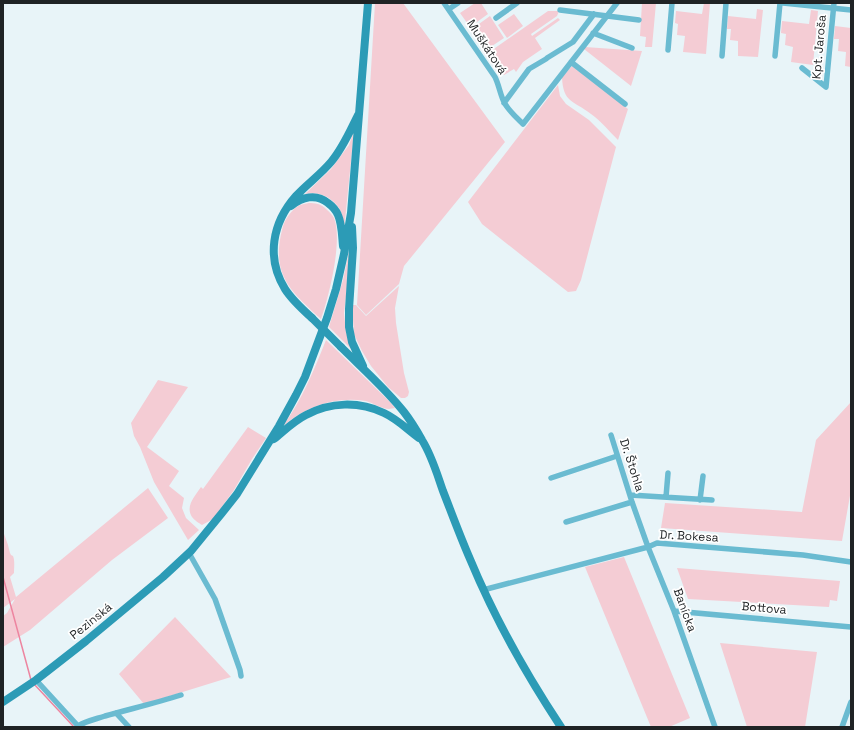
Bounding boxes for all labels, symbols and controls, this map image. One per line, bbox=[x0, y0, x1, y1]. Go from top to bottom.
street label: Kpt. Jaroša bbox=[808, 14, 830, 80]
street label: Muškátová bbox=[463, 16, 511, 78]
street label: Dr. Štohla bbox=[616, 437, 648, 494]
street label: Dr. Bokesa bbox=[659, 526, 719, 546]
street label: Banícka bbox=[670, 586, 700, 634]
street label: Bottova bbox=[741, 598, 787, 618]
street label: Pezinská bbox=[67, 599, 116, 643]

